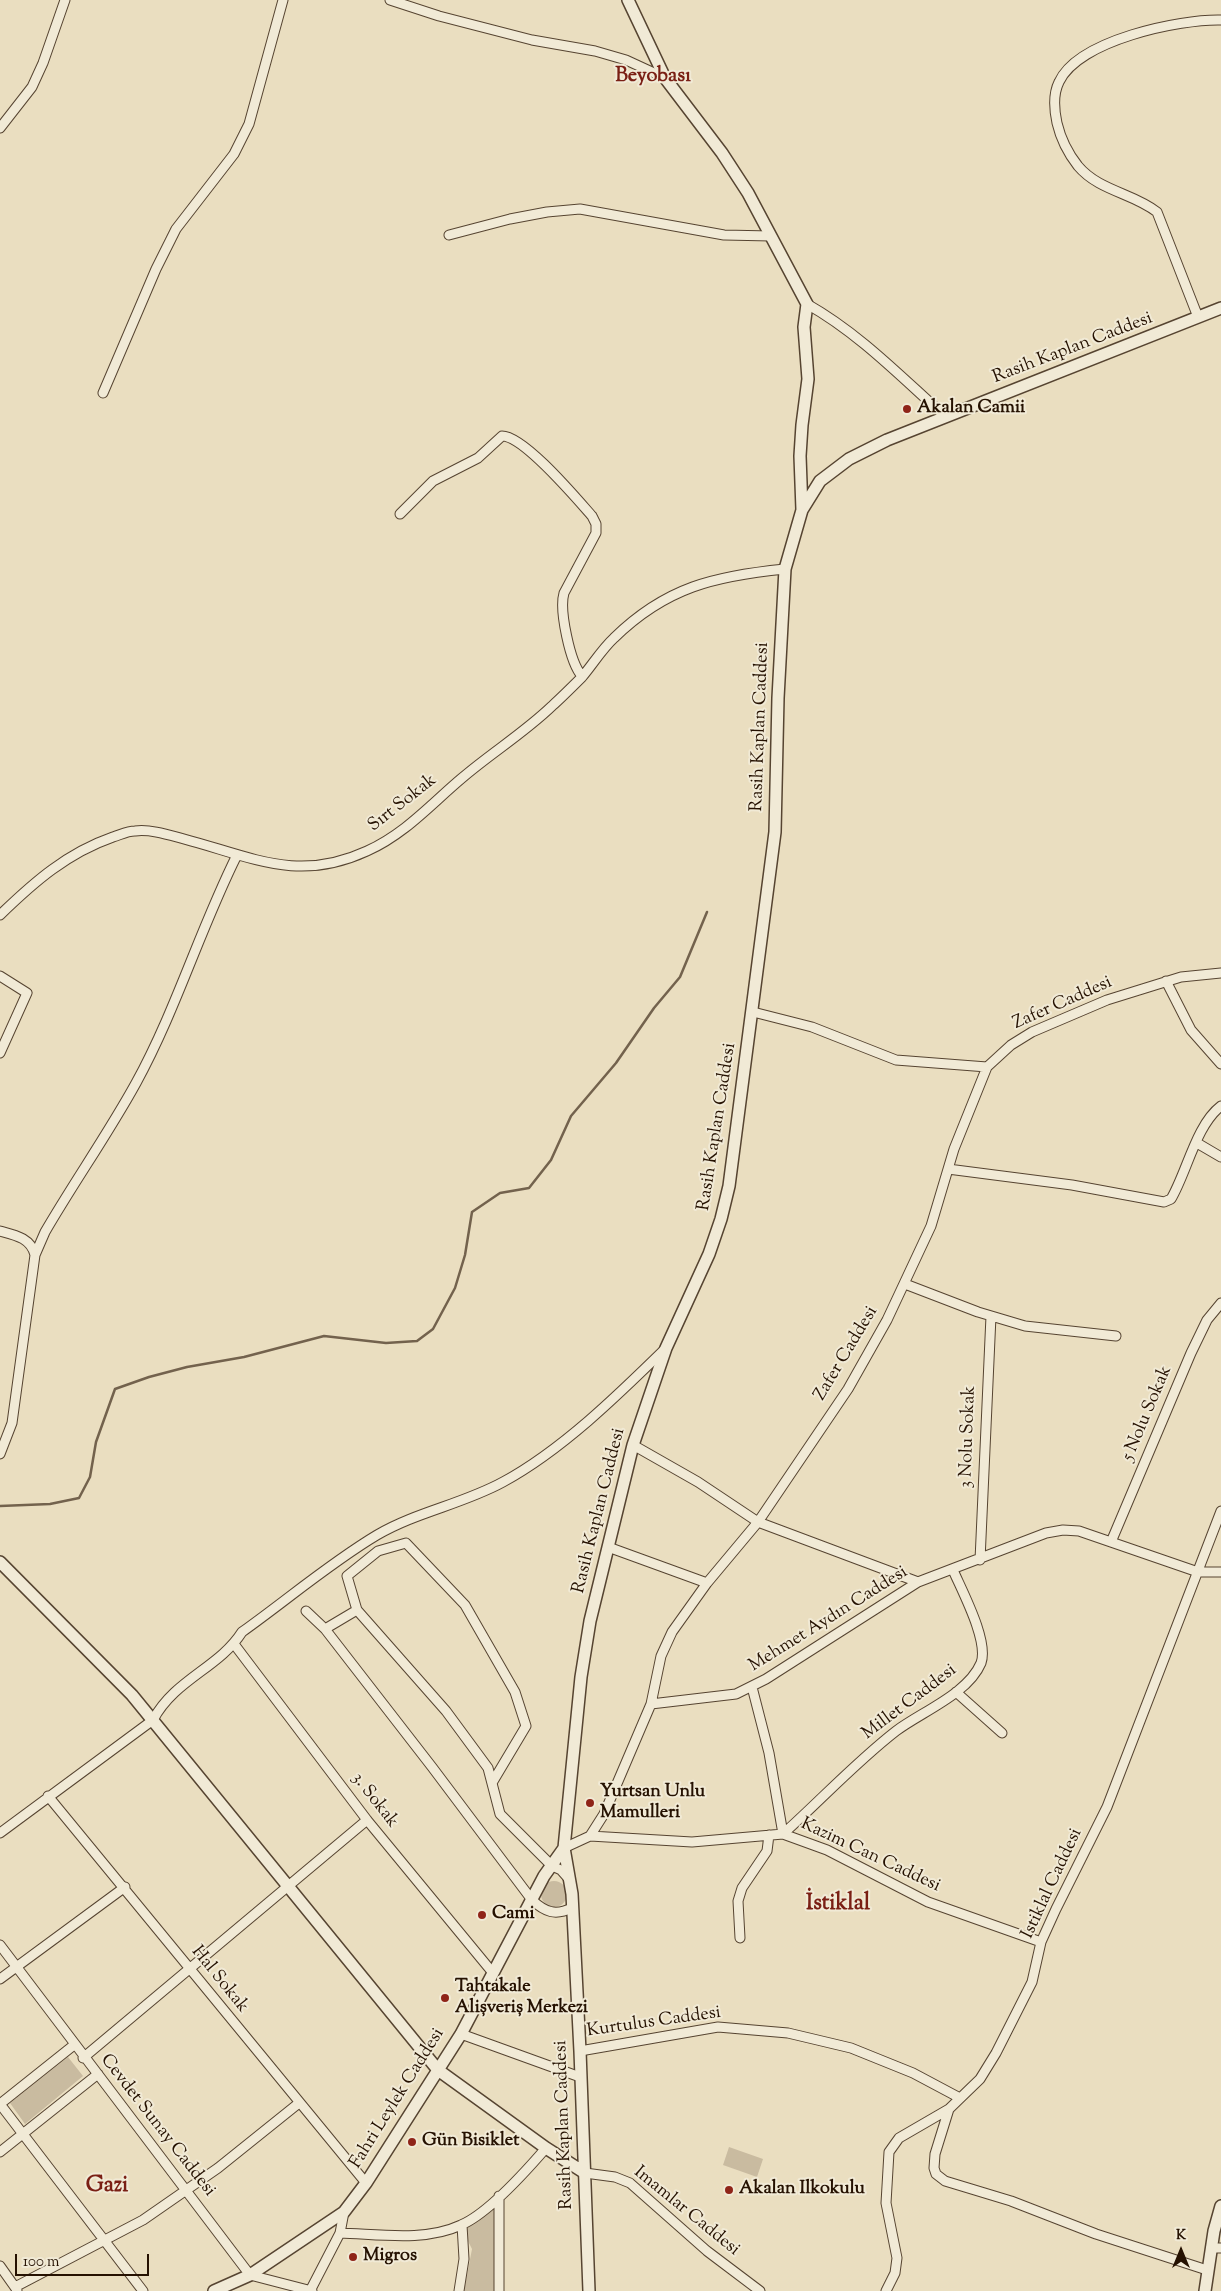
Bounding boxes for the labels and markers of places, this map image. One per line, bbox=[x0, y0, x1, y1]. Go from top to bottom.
place label: Akalan Camii bbox=[917, 398, 1025, 420]
marker: Akalan Camii bbox=[901, 403, 913, 415]
place label: Yurtsan Unlu Mamulleri bbox=[600, 1782, 705, 1825]
marker: Yurtsan Unlu Mamulleri bbox=[584, 1797, 596, 1809]
place label: Cami bbox=[492, 1904, 535, 1926]
marker: Cami bbox=[476, 1909, 488, 1921]
place label: Tahtakale Alişveriş Merkezi bbox=[455, 1977, 588, 2020]
marker: Tahtakale Alişveriş Merkezi bbox=[439, 1992, 451, 2004]
place label: Gün Bisiklet bbox=[422, 2131, 519, 2153]
marker: Gün Bisiklet bbox=[406, 2136, 418, 2148]
place label: Akalan Ilkokulu bbox=[739, 2179, 865, 2201]
marker: Akalan Ilkokulu bbox=[723, 2184, 735, 2196]
place label: Migros bbox=[363, 2246, 417, 2268]
marker: Migros bbox=[347, 2251, 359, 2263]

